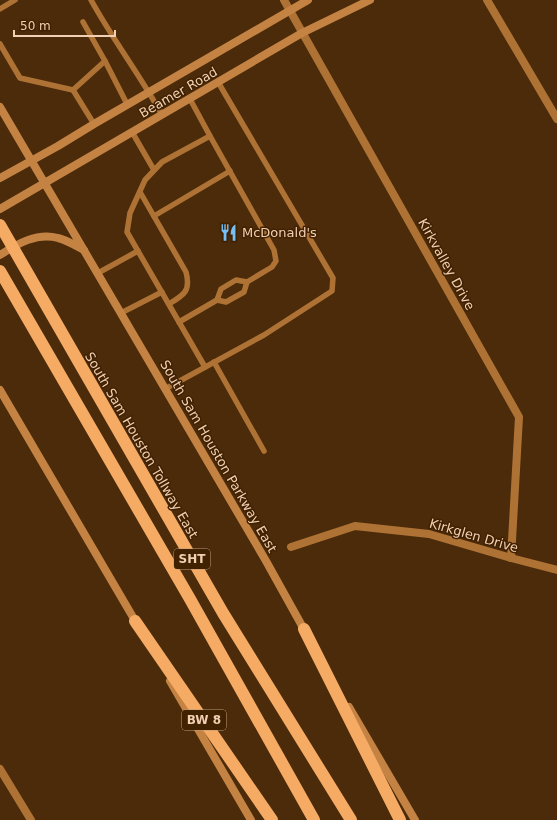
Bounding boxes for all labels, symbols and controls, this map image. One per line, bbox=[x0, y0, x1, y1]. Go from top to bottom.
scale bar bbox=[14, 12, 115, 38]
text: 50 m bbox=[20, 19, 51, 33]
street label: Beamer Road bbox=[137, 64, 220, 121]
street label: Kirkvalley Drive bbox=[415, 216, 478, 313]
restaurant icon: McDonald's bbox=[219, 222, 239, 242]
place label: McDonald's bbox=[242, 225, 317, 240]
street label: South Sam Houston Tollway East bbox=[82, 349, 201, 541]
street label: South Sam Houston Parkway East bbox=[157, 357, 280, 555]
street label: Kirkglen Drive bbox=[428, 516, 520, 555]
road number: SHT bbox=[174, 549, 210, 569]
road number: BW 8 bbox=[182, 710, 226, 730]

